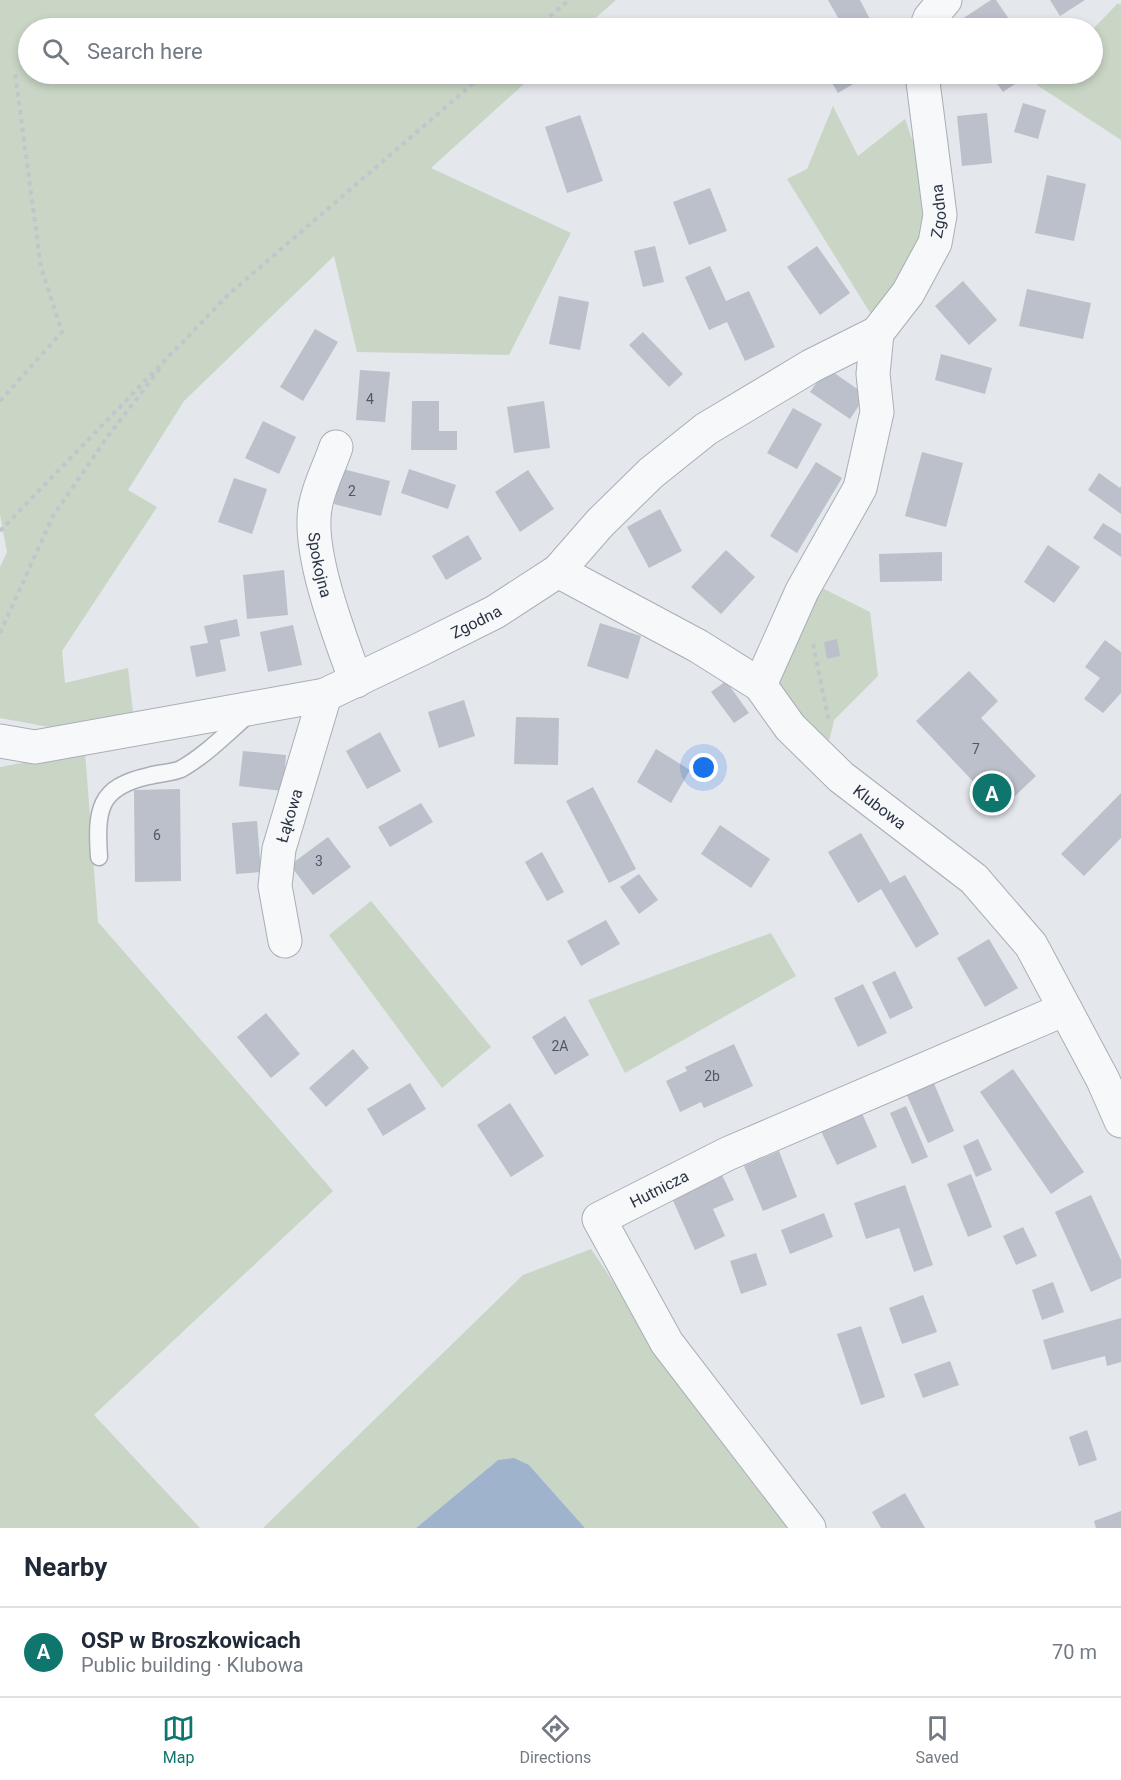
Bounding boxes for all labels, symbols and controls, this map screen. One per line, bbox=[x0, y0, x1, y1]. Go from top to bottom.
search box bbox=[18, 18, 1103, 84]
icon: search bbox=[39, 35, 72, 68]
text: Search here bbox=[87, 39, 203, 64]
street label: Zgodna bbox=[927, 183, 950, 240]
house number: 4 bbox=[366, 391, 374, 407]
house number: 2 bbox=[348, 483, 356, 499]
street label: Spokojna bbox=[305, 531, 336, 600]
street label: Zgodna bbox=[447, 601, 505, 642]
house number: 7 bbox=[972, 741, 980, 757]
your location bbox=[689, 753, 718, 782]
pin: A bbox=[972, 770, 1012, 816]
street label: Klubowa bbox=[850, 780, 910, 833]
street label: Łąkowa bbox=[272, 786, 306, 845]
house number: 6 bbox=[153, 827, 161, 843]
house number: 3 bbox=[315, 853, 323, 869]
house number: 2A bbox=[551, 1038, 569, 1054]
house number: 2b bbox=[704, 1068, 720, 1084]
street label: Hutnicza bbox=[627, 1166, 692, 1211]
text: Nearby bbox=[24, 1552, 107, 1582]
text: OSP w Broszkowicach bbox=[81, 1628, 301, 1653]
text: A bbox=[37, 1640, 50, 1664]
text: 70 m bbox=[1052, 1640, 1097, 1664]
text: Public building · Klubowa bbox=[81, 1653, 304, 1677]
tab: Map bbox=[162, 1712, 195, 1767]
tab: Directions bbox=[519, 1712, 591, 1767]
tab: Saved bbox=[916, 1712, 959, 1767]

